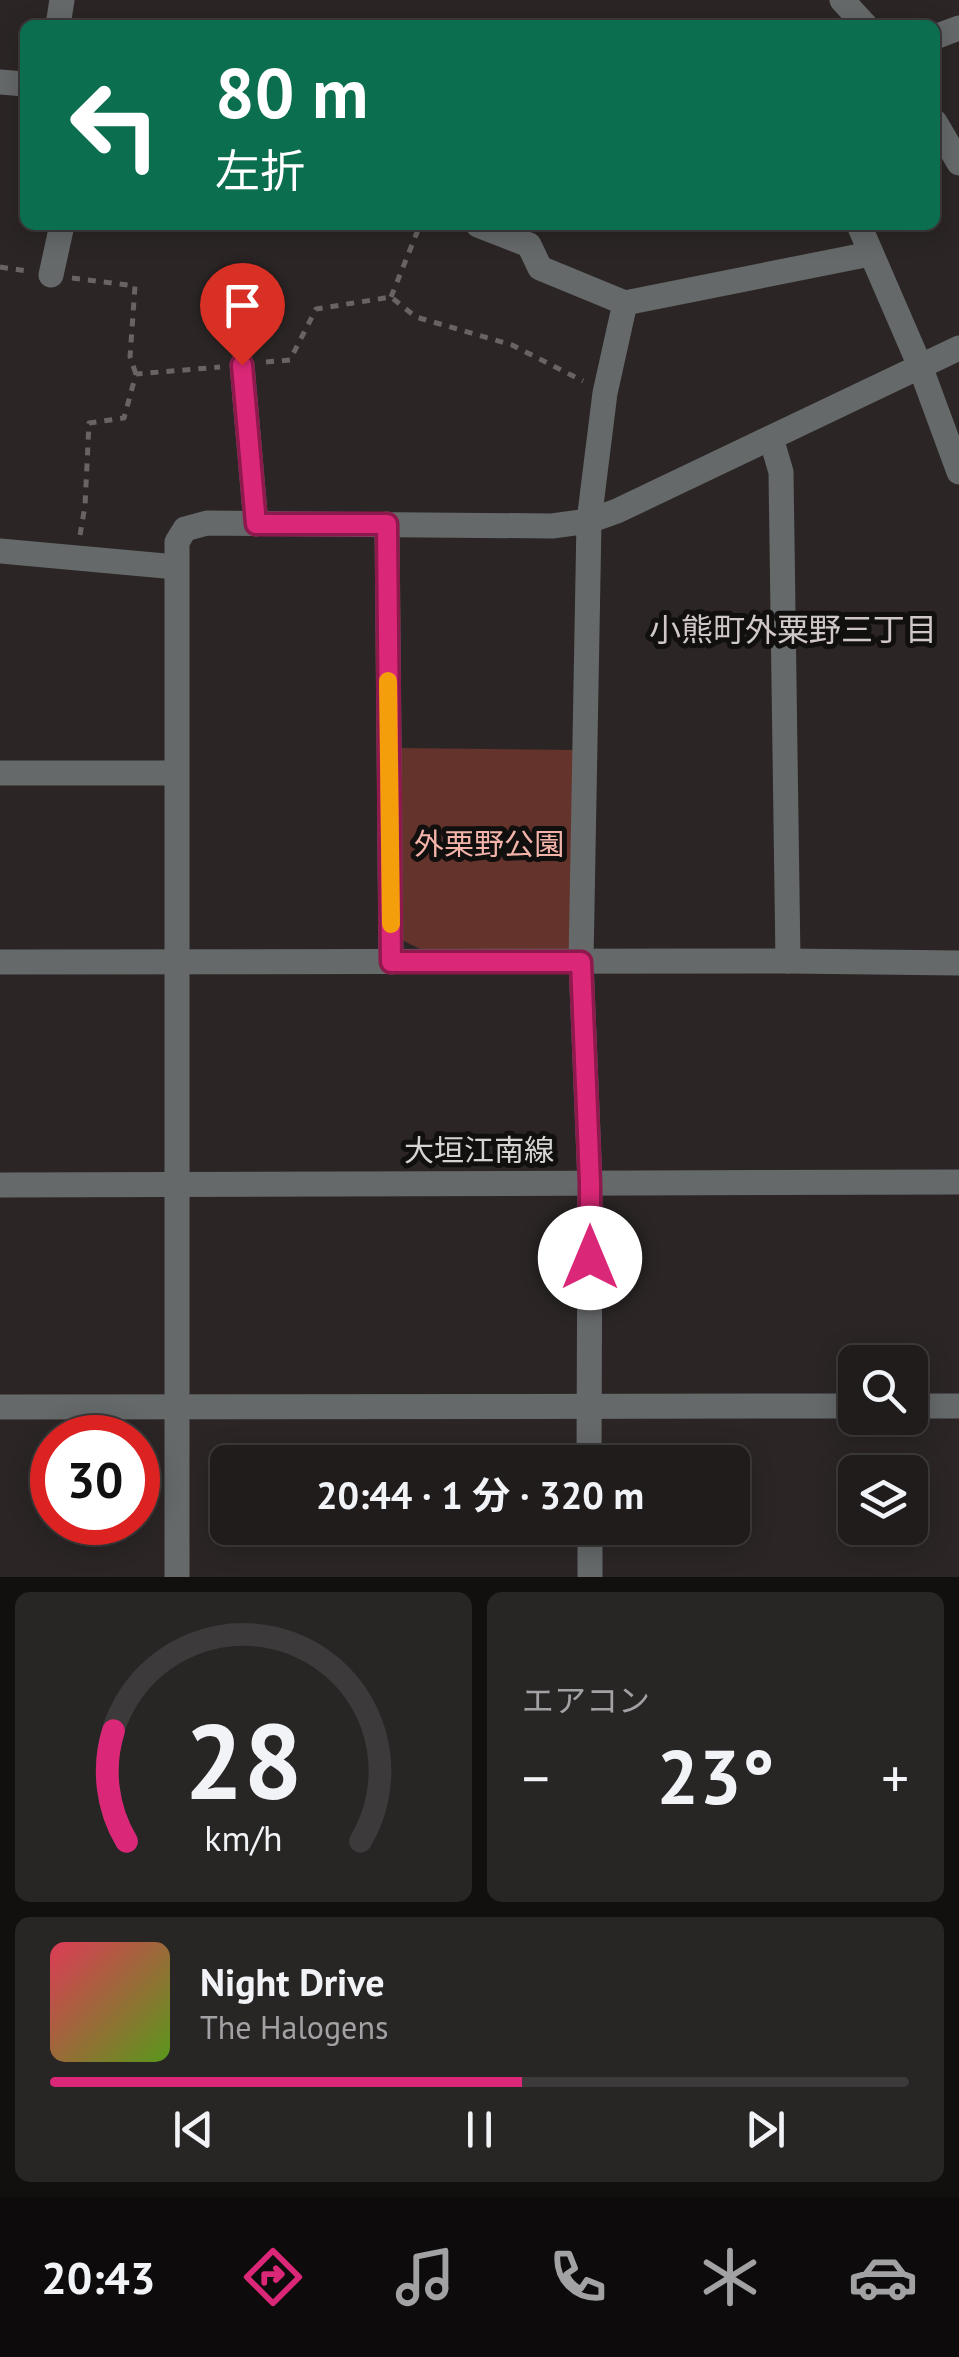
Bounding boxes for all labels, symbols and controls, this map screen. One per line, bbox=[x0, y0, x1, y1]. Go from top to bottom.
text: 80 m bbox=[215, 47, 368, 137]
icon: left bbox=[50, 60, 180, 190]
text: 左折 bbox=[215, 141, 305, 199]
pin bbox=[200, 263, 285, 366]
icon: arrive bbox=[215, 278, 270, 333]
district label: 小熊町外粟野三丁目 bbox=[649, 608, 937, 650]
park label: 外栗野公園 bbox=[414, 824, 564, 863]
street label: 大垣江南線 bbox=[404, 1130, 554, 1169]
position arrow bbox=[538, 1206, 642, 1310]
map controls bbox=[838, 1345, 928, 1545]
button: search bbox=[838, 1345, 928, 1435]
speed limit sign: 30 bbox=[30, 1415, 160, 1545]
button: layers bbox=[838, 1455, 928, 1545]
text: 20:44 · 1 分 · 320 m bbox=[316, 1470, 644, 1519]
text: エアコン bbox=[522, 1679, 650, 1721]
text: 28 bbox=[185, 1693, 302, 1828]
text: 23° bbox=[657, 1728, 774, 1825]
text: − bbox=[522, 1742, 550, 1813]
text: + bbox=[881, 1742, 909, 1813]
text: km/h bbox=[204, 1815, 283, 1861]
text: Night Drive bbox=[200, 1957, 384, 2006]
text: The Halogens bbox=[200, 2006, 388, 2048]
icon: previous bbox=[166, 2102, 221, 2157]
icon: pause bbox=[452, 2102, 507, 2157]
icon: next bbox=[738, 2102, 793, 2157]
icon: directions bbox=[238, 2242, 308, 2312]
icon: music bbox=[390, 2242, 460, 2312]
icon: phone bbox=[543, 2242, 613, 2312]
icon: climate bbox=[695, 2242, 765, 2312]
icon: car bbox=[848, 2242, 918, 2312]
text: 20:43 bbox=[41, 2248, 155, 2306]

